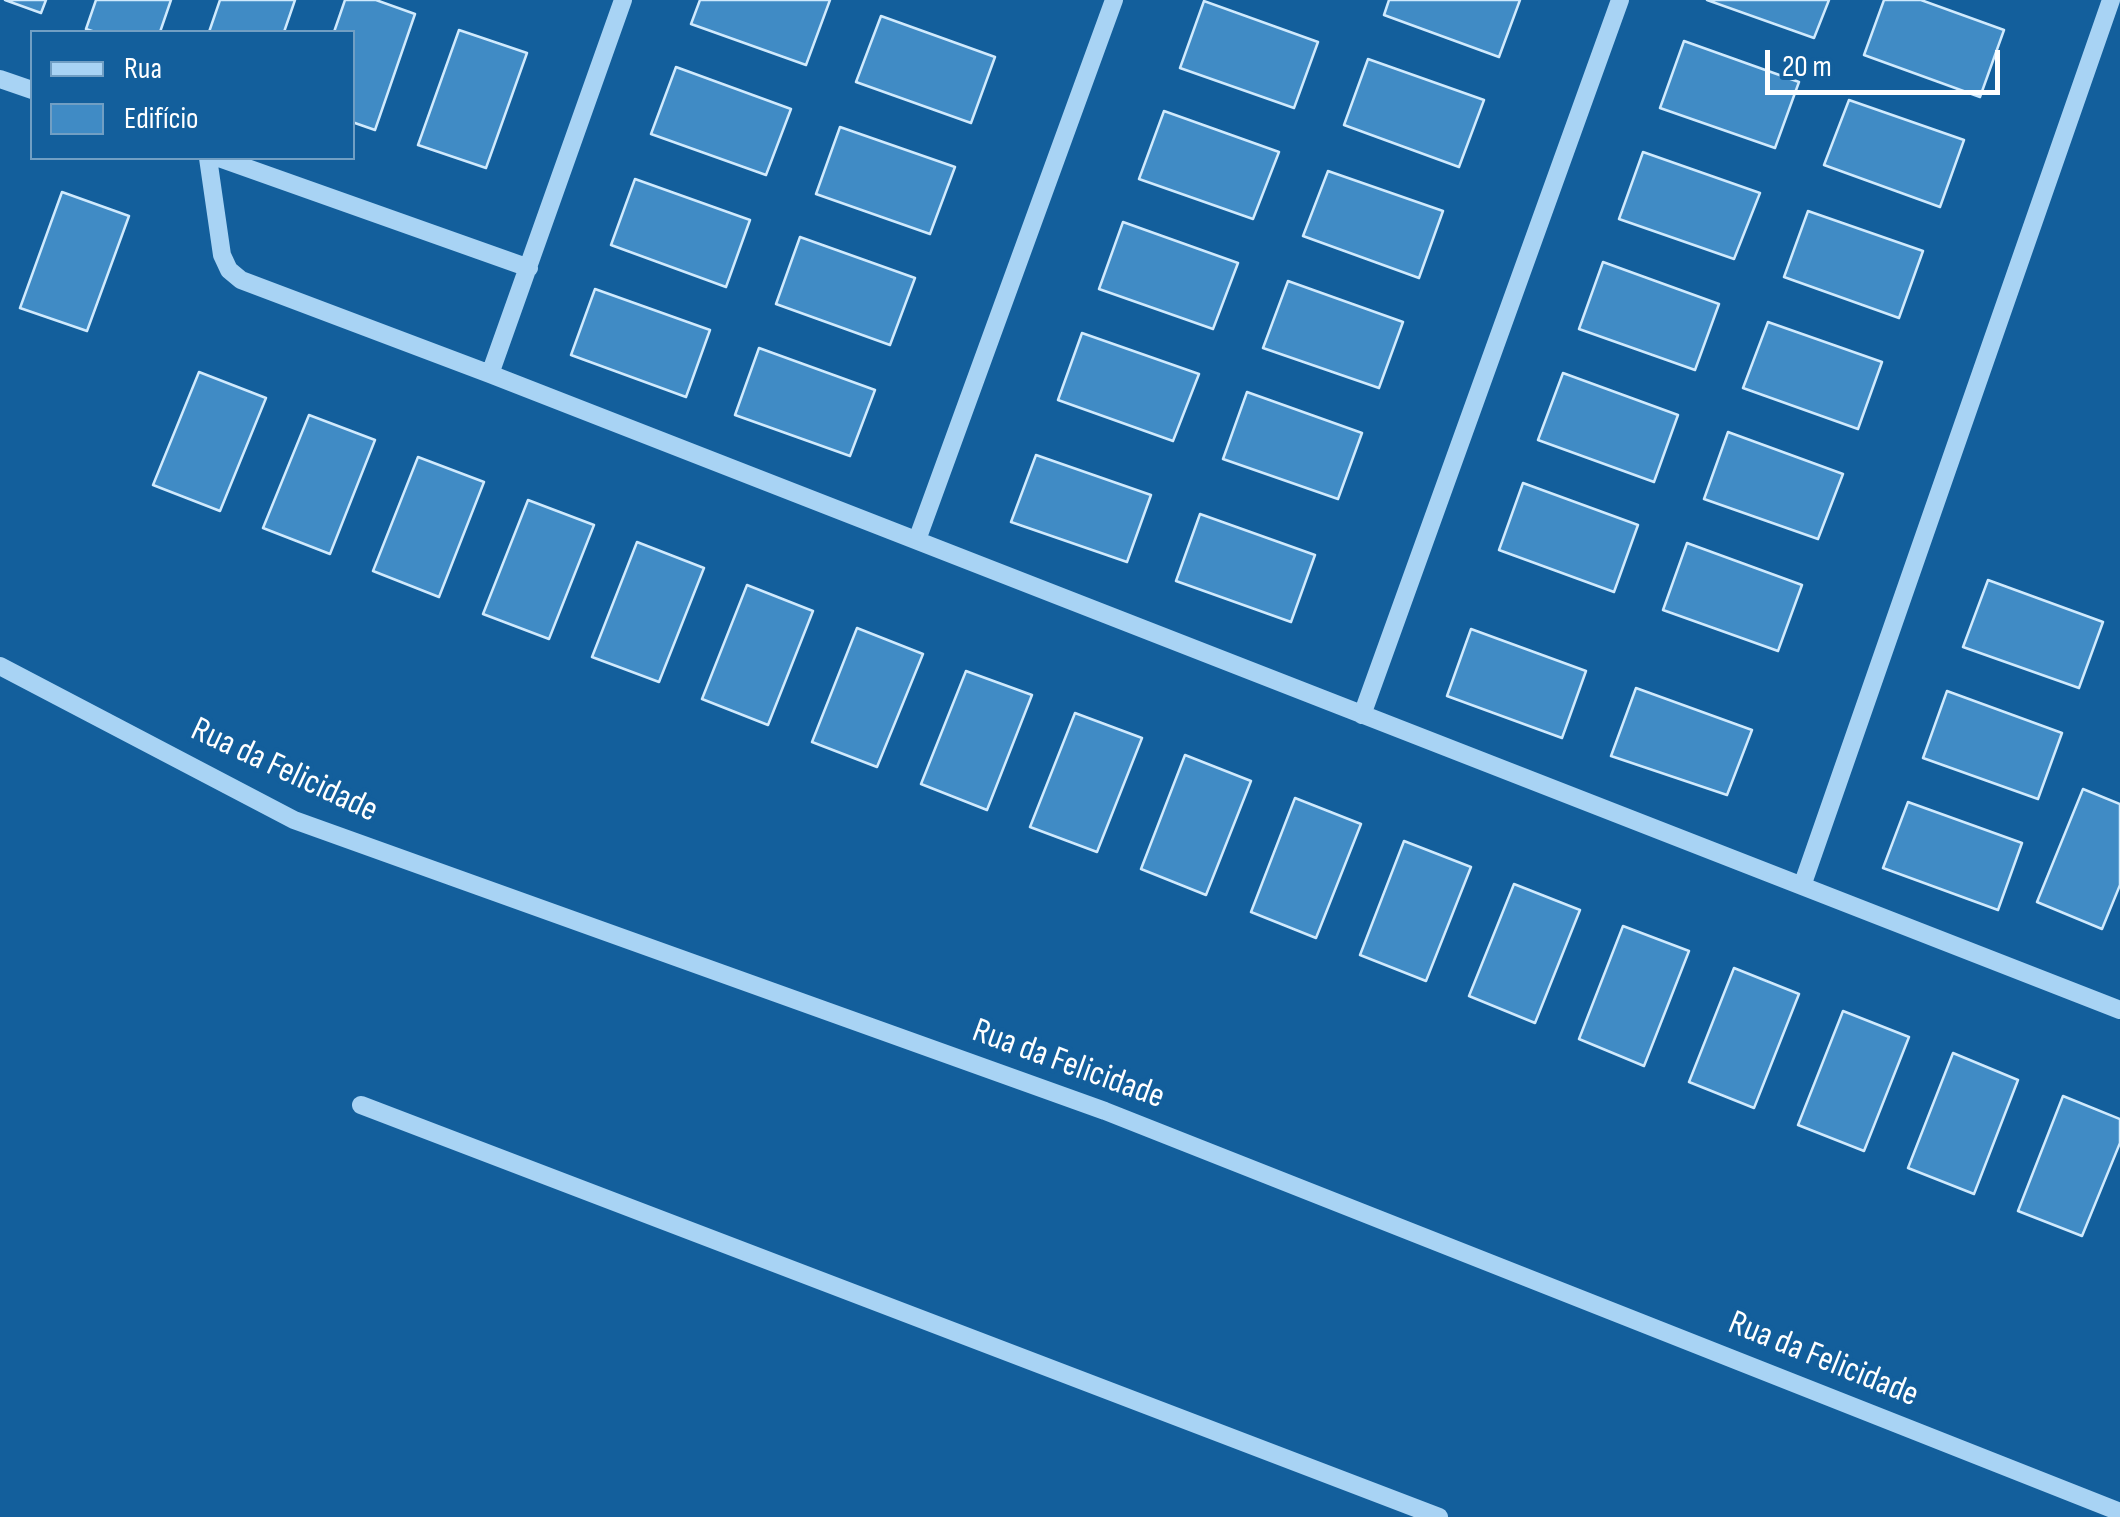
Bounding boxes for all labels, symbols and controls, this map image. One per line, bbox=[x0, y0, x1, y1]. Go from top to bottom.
legend bbox=[30, 30, 355, 160]
scale bar bbox=[1770, 30, 2005, 92]
text: 20 m bbox=[1782, 49, 1832, 85]
text: Rua bbox=[124, 51, 162, 87]
text: Edifício bbox=[124, 101, 199, 137]
street label: Rua da Felicidade bbox=[184, 709, 384, 833]
street label: Rua da Felicidade bbox=[966, 1011, 1170, 1119]
street label: Rua da Felicidade bbox=[1722, 1303, 1924, 1417]

